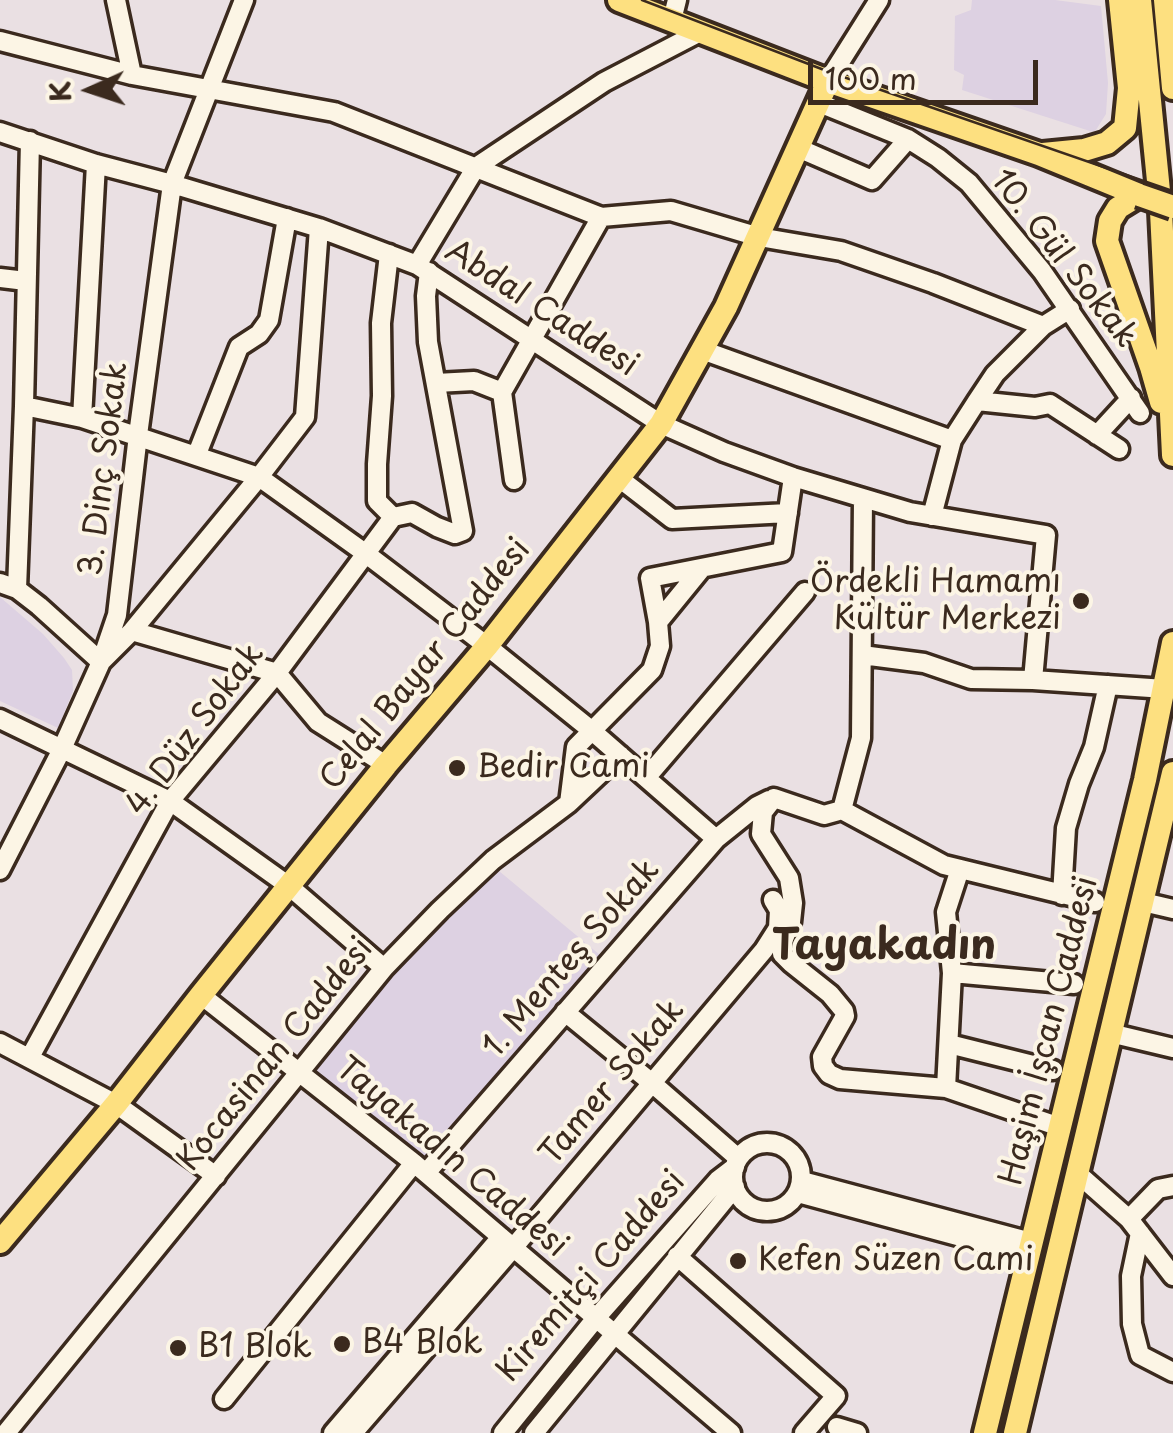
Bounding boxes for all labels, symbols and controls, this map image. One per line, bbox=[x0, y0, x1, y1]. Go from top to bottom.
north arrow bbox=[40, 40, 140, 140]
scale bar bbox=[813, 40, 1043, 102]
text: 100 m bbox=[825, 55, 917, 100]
text: K bbox=[38, 80, 82, 103]
street label: 10. Gül Sokak bbox=[982, 162, 1144, 356]
street label: Abdal Caddesi bbox=[437, 232, 645, 386]
street label: 3. Dinç Sokak bbox=[73, 360, 137, 578]
street label: Celal Bayar Caddesi bbox=[313, 532, 539, 798]
place label: Ördekli Hamamı Kültür Merkezi bbox=[810, 564, 1061, 639]
marker: Ördekli Hamamı Kültür Merkezi bbox=[1070, 590, 1092, 612]
street label: 4. Düz Sokak bbox=[119, 637, 273, 823]
place label: Bedir Cami bbox=[477, 749, 650, 787]
marker: Bedir Cami bbox=[446, 757, 468, 779]
street label: 1. Menteş Sokak bbox=[475, 852, 669, 1066]
street label: Haşim İşcan Caddesi bbox=[993, 873, 1107, 1189]
district label: Tayakadın bbox=[772, 922, 996, 972]
street label: Kocasinan Caddesi bbox=[170, 931, 382, 1179]
street label: Tamer Sokak bbox=[533, 993, 693, 1173]
street label: Tayakadın Caddesi bbox=[327, 1050, 575, 1266]
street label: Kiremitçi Caddesi bbox=[490, 1164, 694, 1390]
place label: Kefen Süzen Cami bbox=[758, 1242, 1034, 1280]
marker: Kefen Süzen Cami bbox=[727, 1250, 749, 1272]
place label: B4 Blok bbox=[362, 1325, 483, 1363]
place label: B1 Blok bbox=[198, 1329, 312, 1367]
marker: B4 Blok bbox=[331, 1333, 353, 1355]
marker: B1 Blok bbox=[167, 1337, 189, 1359]

